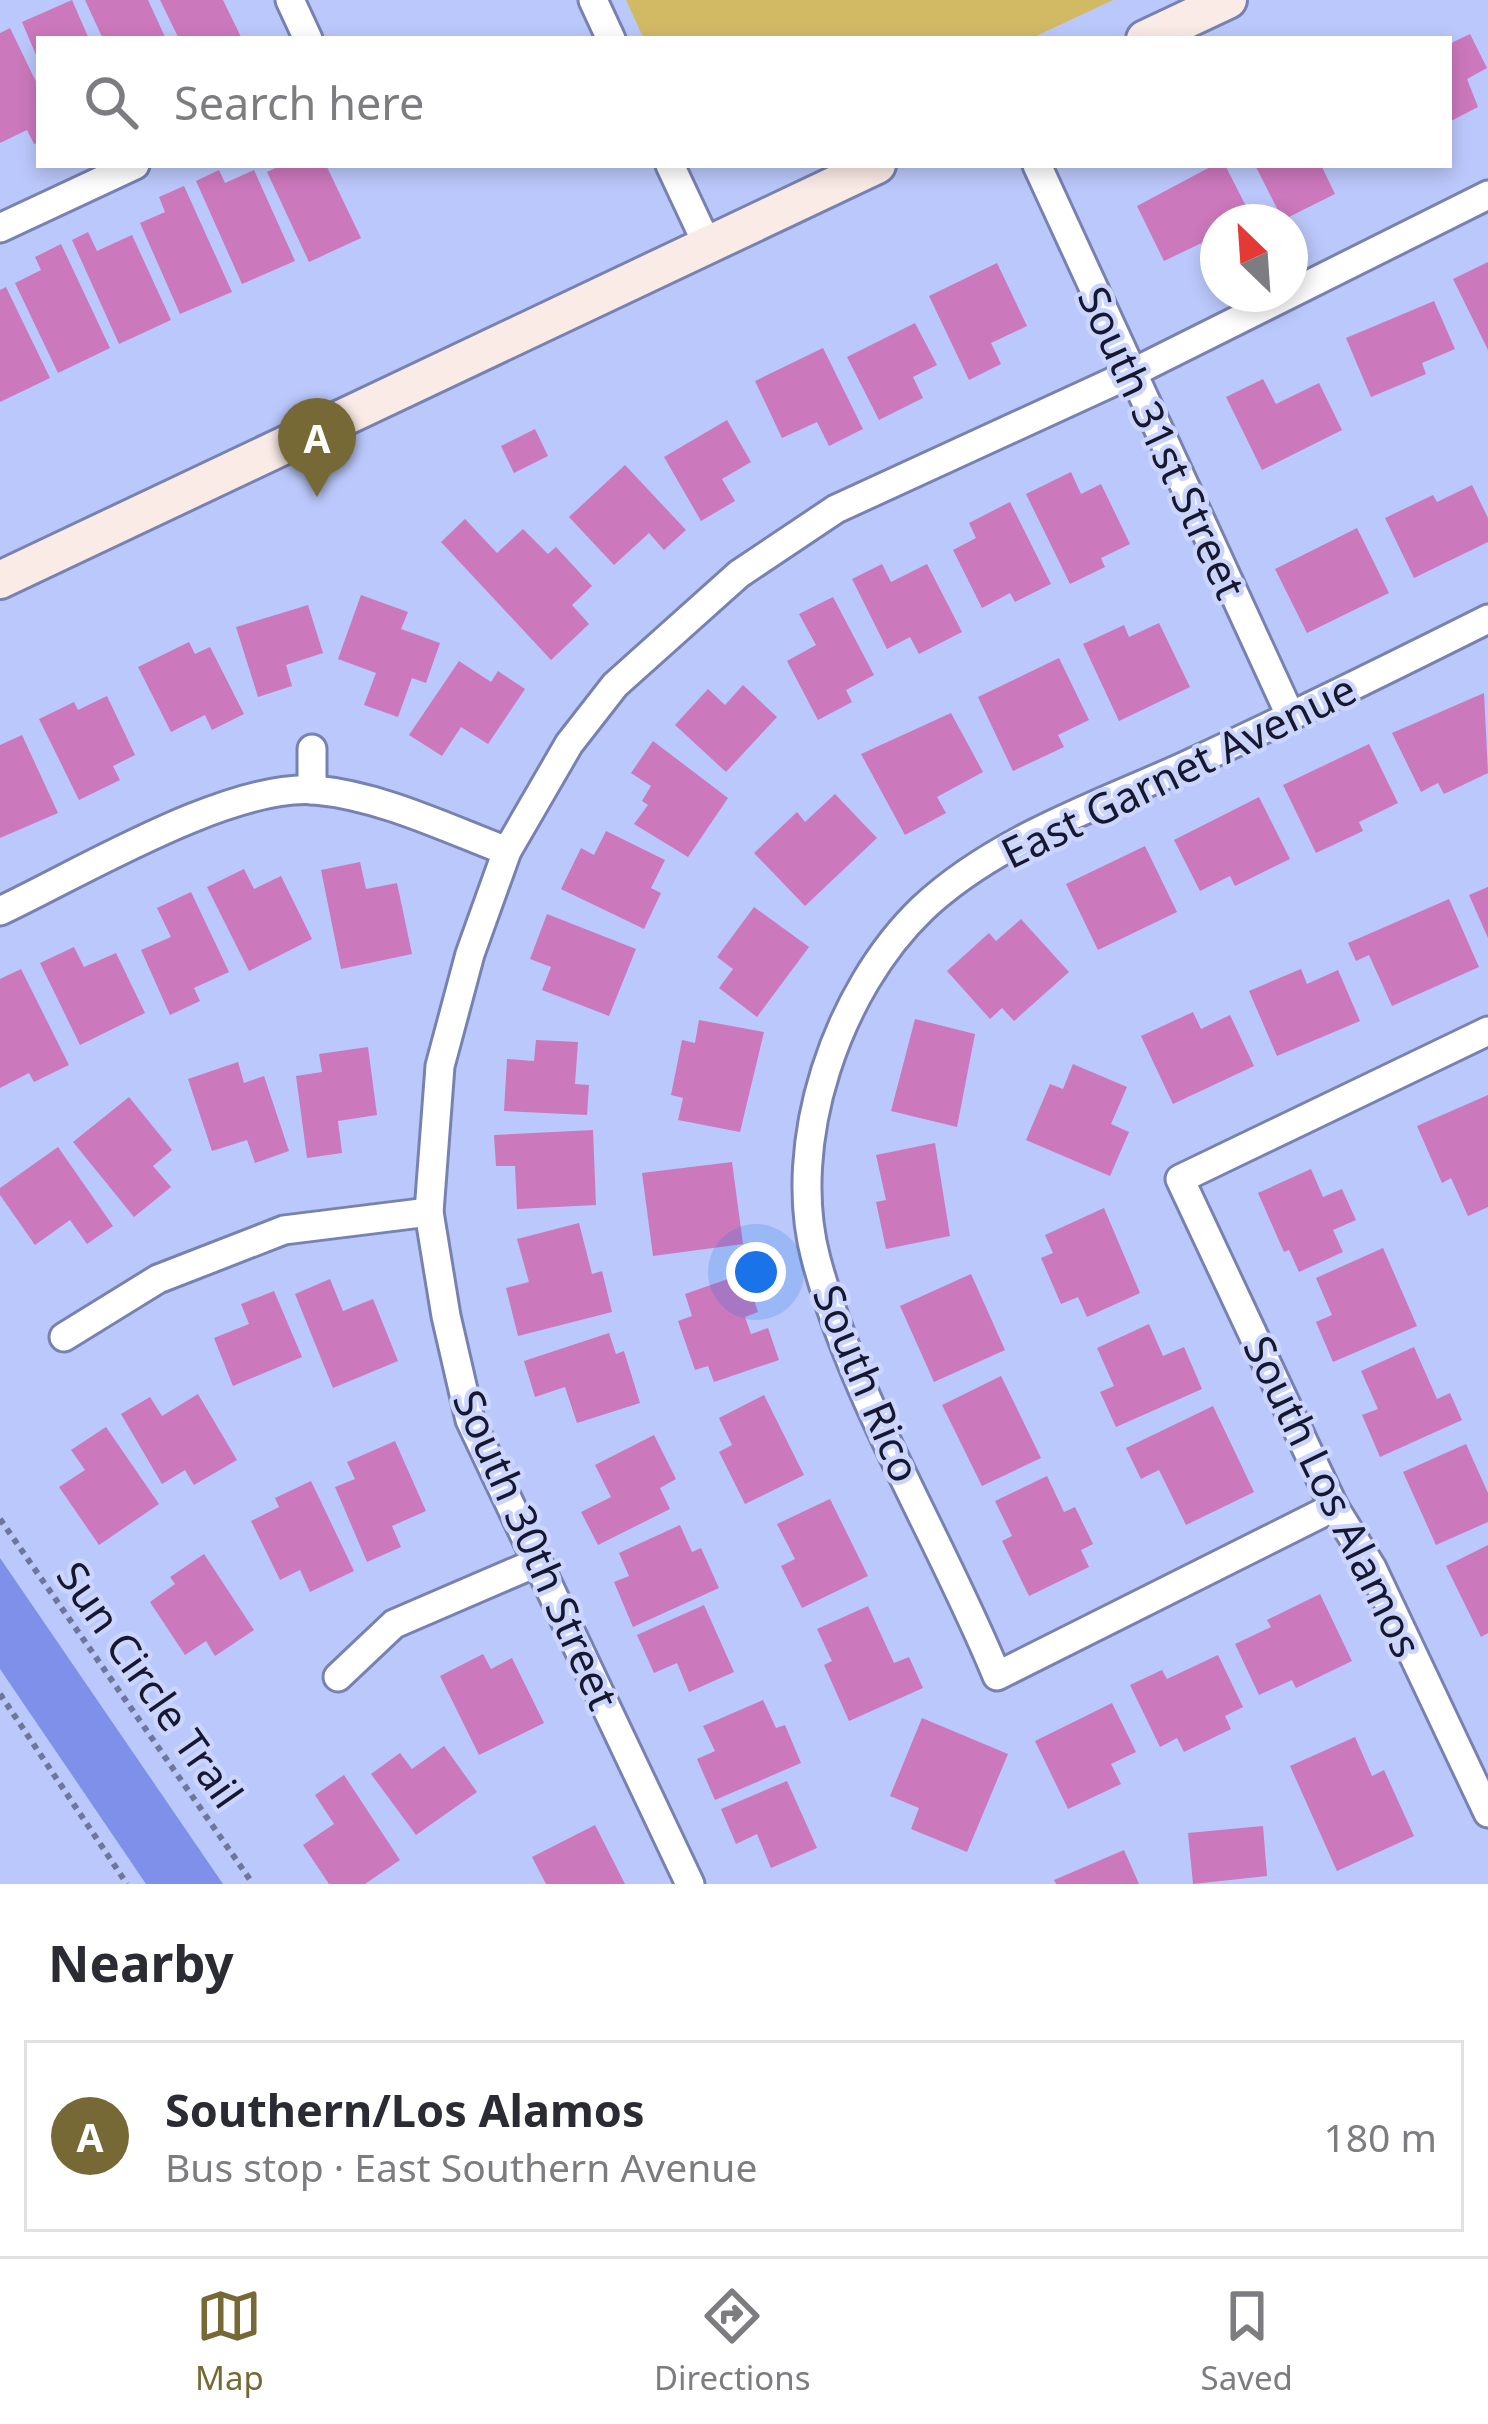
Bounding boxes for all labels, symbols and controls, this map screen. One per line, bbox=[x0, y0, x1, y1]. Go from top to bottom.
search box bbox=[36, 36, 1452, 168]
icon: search bbox=[78, 69, 144, 135]
text: Search here bbox=[174, 72, 424, 133]
north arrow bbox=[1200, 204, 1308, 312]
street label: South 31st Street bbox=[1066, 277, 1260, 607]
pin: A bbox=[278, 398, 356, 497]
street label: East Garnet Avenue bbox=[991, 659, 1365, 881]
your location bbox=[726, 1242, 786, 1302]
street label: South Rico bbox=[801, 1276, 935, 1490]
street label: South Los Alamos bbox=[1231, 1326, 1437, 1666]
street label: South 30th Street bbox=[441, 1380, 633, 1718]
street label: Sun Circle Trail bbox=[45, 1550, 257, 1818]
text: Nearby bbox=[48, 1927, 234, 1997]
text: Southern/Los Alamos bbox=[165, 2079, 645, 2140]
text: A bbox=[77, 2110, 104, 2163]
text: 180 m bbox=[1323, 2110, 1437, 2163]
text: Bus stop · East Southern Avenue bbox=[165, 2140, 757, 2193]
tab: Map bbox=[195, 2283, 264, 2400]
tab: Directions bbox=[654, 2283, 811, 2400]
tab: Saved bbox=[1201, 2283, 1293, 2400]

